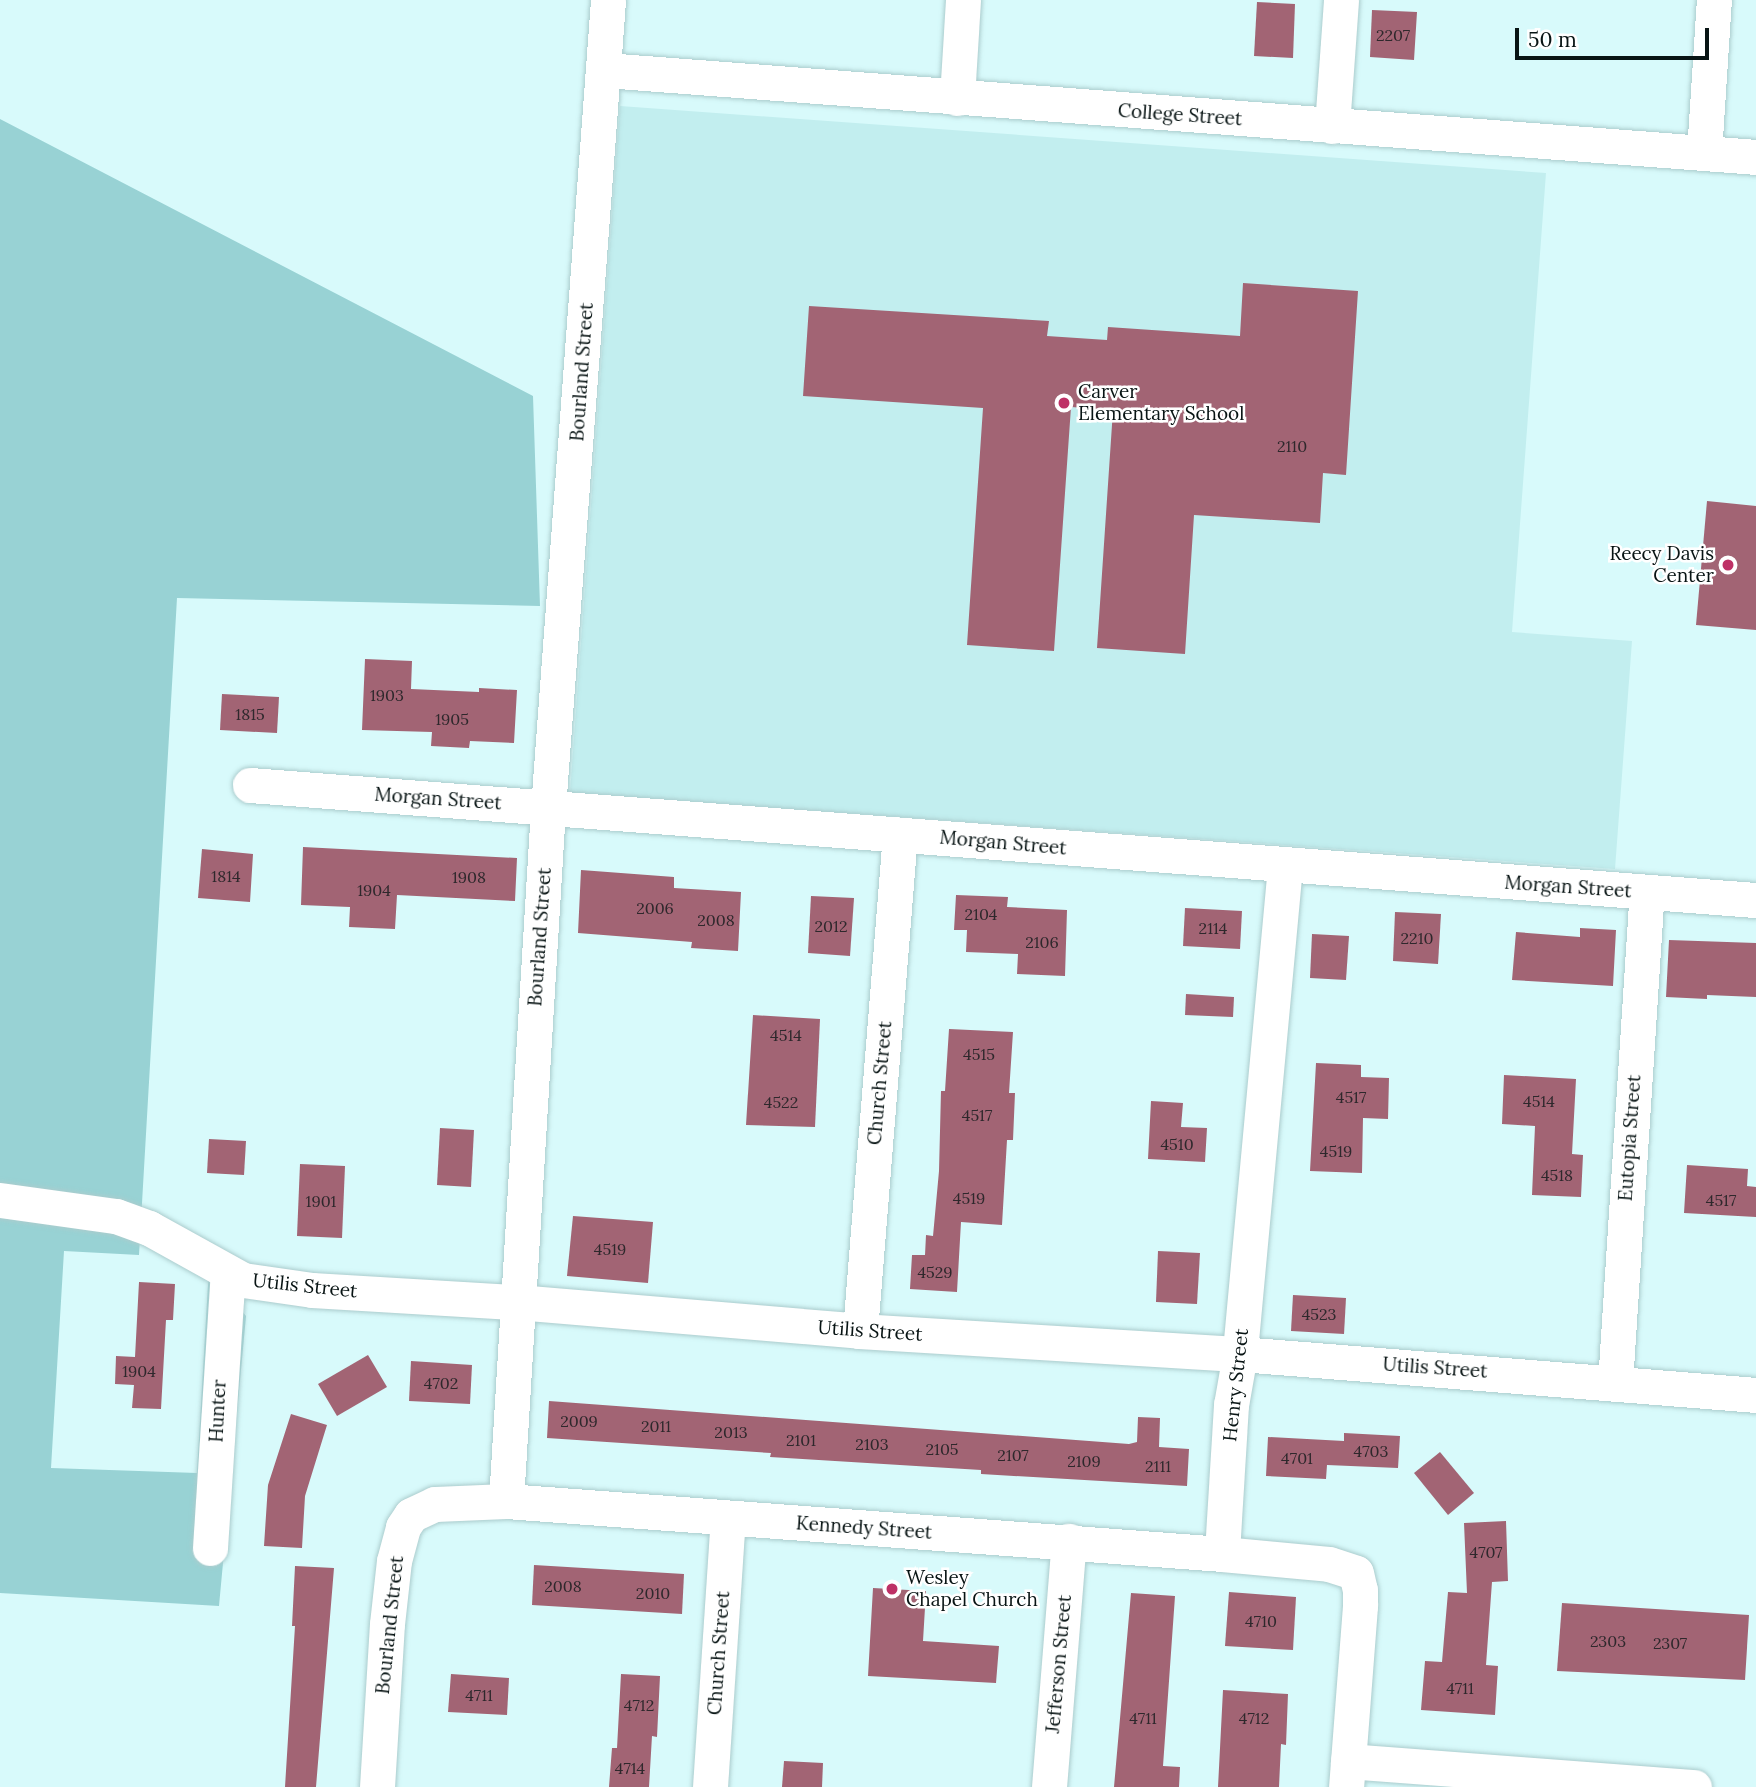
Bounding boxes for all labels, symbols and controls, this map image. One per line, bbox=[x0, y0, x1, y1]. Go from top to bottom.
scale bar bbox=[1518, 14, 1712, 58]
house number: 2207 bbox=[1376, 25, 1410, 45]
text: 50 m bbox=[1528, 26, 1577, 53]
street label: College Street bbox=[1117, 99, 1243, 131]
street label: Bourland Street bbox=[566, 302, 598, 442]
place label: Carver Elementary School bbox=[1078, 381, 1244, 425]
marker: Carver Elementary School bbox=[1056, 395, 1072, 411]
house number: 2110 bbox=[1277, 436, 1307, 456]
place label: Reecy Davis Center bbox=[1609, 543, 1714, 587]
marker: Reecy Davis Center bbox=[1720, 557, 1736, 573]
house number: 1903 bbox=[370, 685, 404, 705]
house number: 1815 bbox=[235, 704, 265, 724]
house number: 1905 bbox=[435, 709, 469, 729]
street label: Morgan Street bbox=[374, 783, 502, 815]
street label: Morgan Street bbox=[939, 826, 1067, 860]
house number: 1814 bbox=[211, 866, 241, 886]
house number: 1908 bbox=[452, 867, 486, 887]
street label: Bourland Street bbox=[524, 867, 556, 1007]
street label: Morgan Street bbox=[1504, 871, 1632, 903]
house number: 1904 bbox=[357, 880, 391, 900]
house number: 2006 bbox=[636, 898, 674, 918]
house number: 2104 bbox=[964, 904, 998, 924]
house number: 2008 bbox=[697, 910, 735, 930]
house number: 2012 bbox=[815, 916, 847, 936]
house number: 2114 bbox=[1199, 918, 1227, 938]
house number: 2210 bbox=[1401, 928, 1433, 948]
house number: 2106 bbox=[1025, 932, 1059, 952]
street label: Church Street bbox=[863, 1020, 897, 1146]
house number: 4514 bbox=[770, 1025, 802, 1045]
house number: 4515 bbox=[963, 1044, 995, 1064]
street label: Eutopia Street bbox=[1614, 1074, 1646, 1202]
house number: 4517 bbox=[1336, 1087, 1366, 1107]
house number: 4514 bbox=[1523, 1091, 1555, 1111]
house number: 4522 bbox=[764, 1092, 798, 1112]
house number: 4517 bbox=[962, 1105, 992, 1125]
house number: 4510 bbox=[1160, 1134, 1194, 1154]
house number: 4519 bbox=[1320, 1141, 1352, 1161]
house number: 4518 bbox=[1541, 1165, 1573, 1185]
house number: 4519 bbox=[953, 1188, 985, 1208]
house number: 4517 bbox=[1706, 1190, 1736, 1210]
house number: 1901 bbox=[306, 1191, 336, 1211]
house number: 4519 bbox=[594, 1239, 626, 1259]
house number: 4529 bbox=[917, 1262, 953, 1282]
street label: Utilis Street bbox=[252, 1269, 358, 1303]
house number: 4523 bbox=[1302, 1304, 1336, 1324]
street label: Utilis Street bbox=[817, 1316, 923, 1346]
street label: Henry Street bbox=[1219, 1327, 1253, 1443]
street label: Utilis Street bbox=[1382, 1353, 1488, 1383]
house number: 1904 bbox=[122, 1361, 156, 1381]
house number: 4702 bbox=[424, 1373, 458, 1393]
street label: Hunter bbox=[205, 1379, 231, 1443]
house number: 2009 bbox=[560, 1411, 598, 1431]
house number: 2011 bbox=[641, 1416, 671, 1436]
house number: 2013 bbox=[714, 1422, 748, 1442]
house number: 2101 bbox=[786, 1430, 816, 1450]
house number: 2103 bbox=[855, 1434, 889, 1454]
house number: 2105 bbox=[925, 1439, 959, 1459]
house number: 4703 bbox=[1354, 1441, 1388, 1461]
house number: 2107 bbox=[997, 1445, 1029, 1465]
house number: 4701 bbox=[1281, 1448, 1313, 1468]
house number: 2109 bbox=[1067, 1451, 1101, 1471]
house number: 2111 bbox=[1145, 1456, 1171, 1476]
street label: Kennedy Street bbox=[795, 1512, 933, 1544]
house number: 4707 bbox=[1469, 1542, 1503, 1562]
street label: Bourland Street bbox=[371, 1555, 409, 1695]
place label: Wesley Chapel Church bbox=[906, 1567, 1038, 1611]
house number: 2008 bbox=[544, 1576, 582, 1596]
marker: Wesley Chapel Church bbox=[884, 1581, 900, 1597]
house number: 2010 bbox=[636, 1583, 670, 1603]
street label: Church Street bbox=[703, 1590, 735, 1716]
street label: Jefferson Street bbox=[1042, 1594, 1076, 1734]
house number: 4710 bbox=[1245, 1611, 1277, 1631]
house number: 2303 bbox=[1590, 1631, 1626, 1651]
house number: 2307 bbox=[1653, 1633, 1687, 1653]
house number: 4711 bbox=[1446, 1678, 1474, 1698]
house number: 4711 bbox=[465, 1685, 493, 1705]
house number: 4712 bbox=[624, 1695, 654, 1715]
house number: 4711 bbox=[1129, 1708, 1157, 1728]
house number: 4712 bbox=[1239, 1708, 1269, 1728]
house number: 4714 bbox=[615, 1758, 645, 1778]

